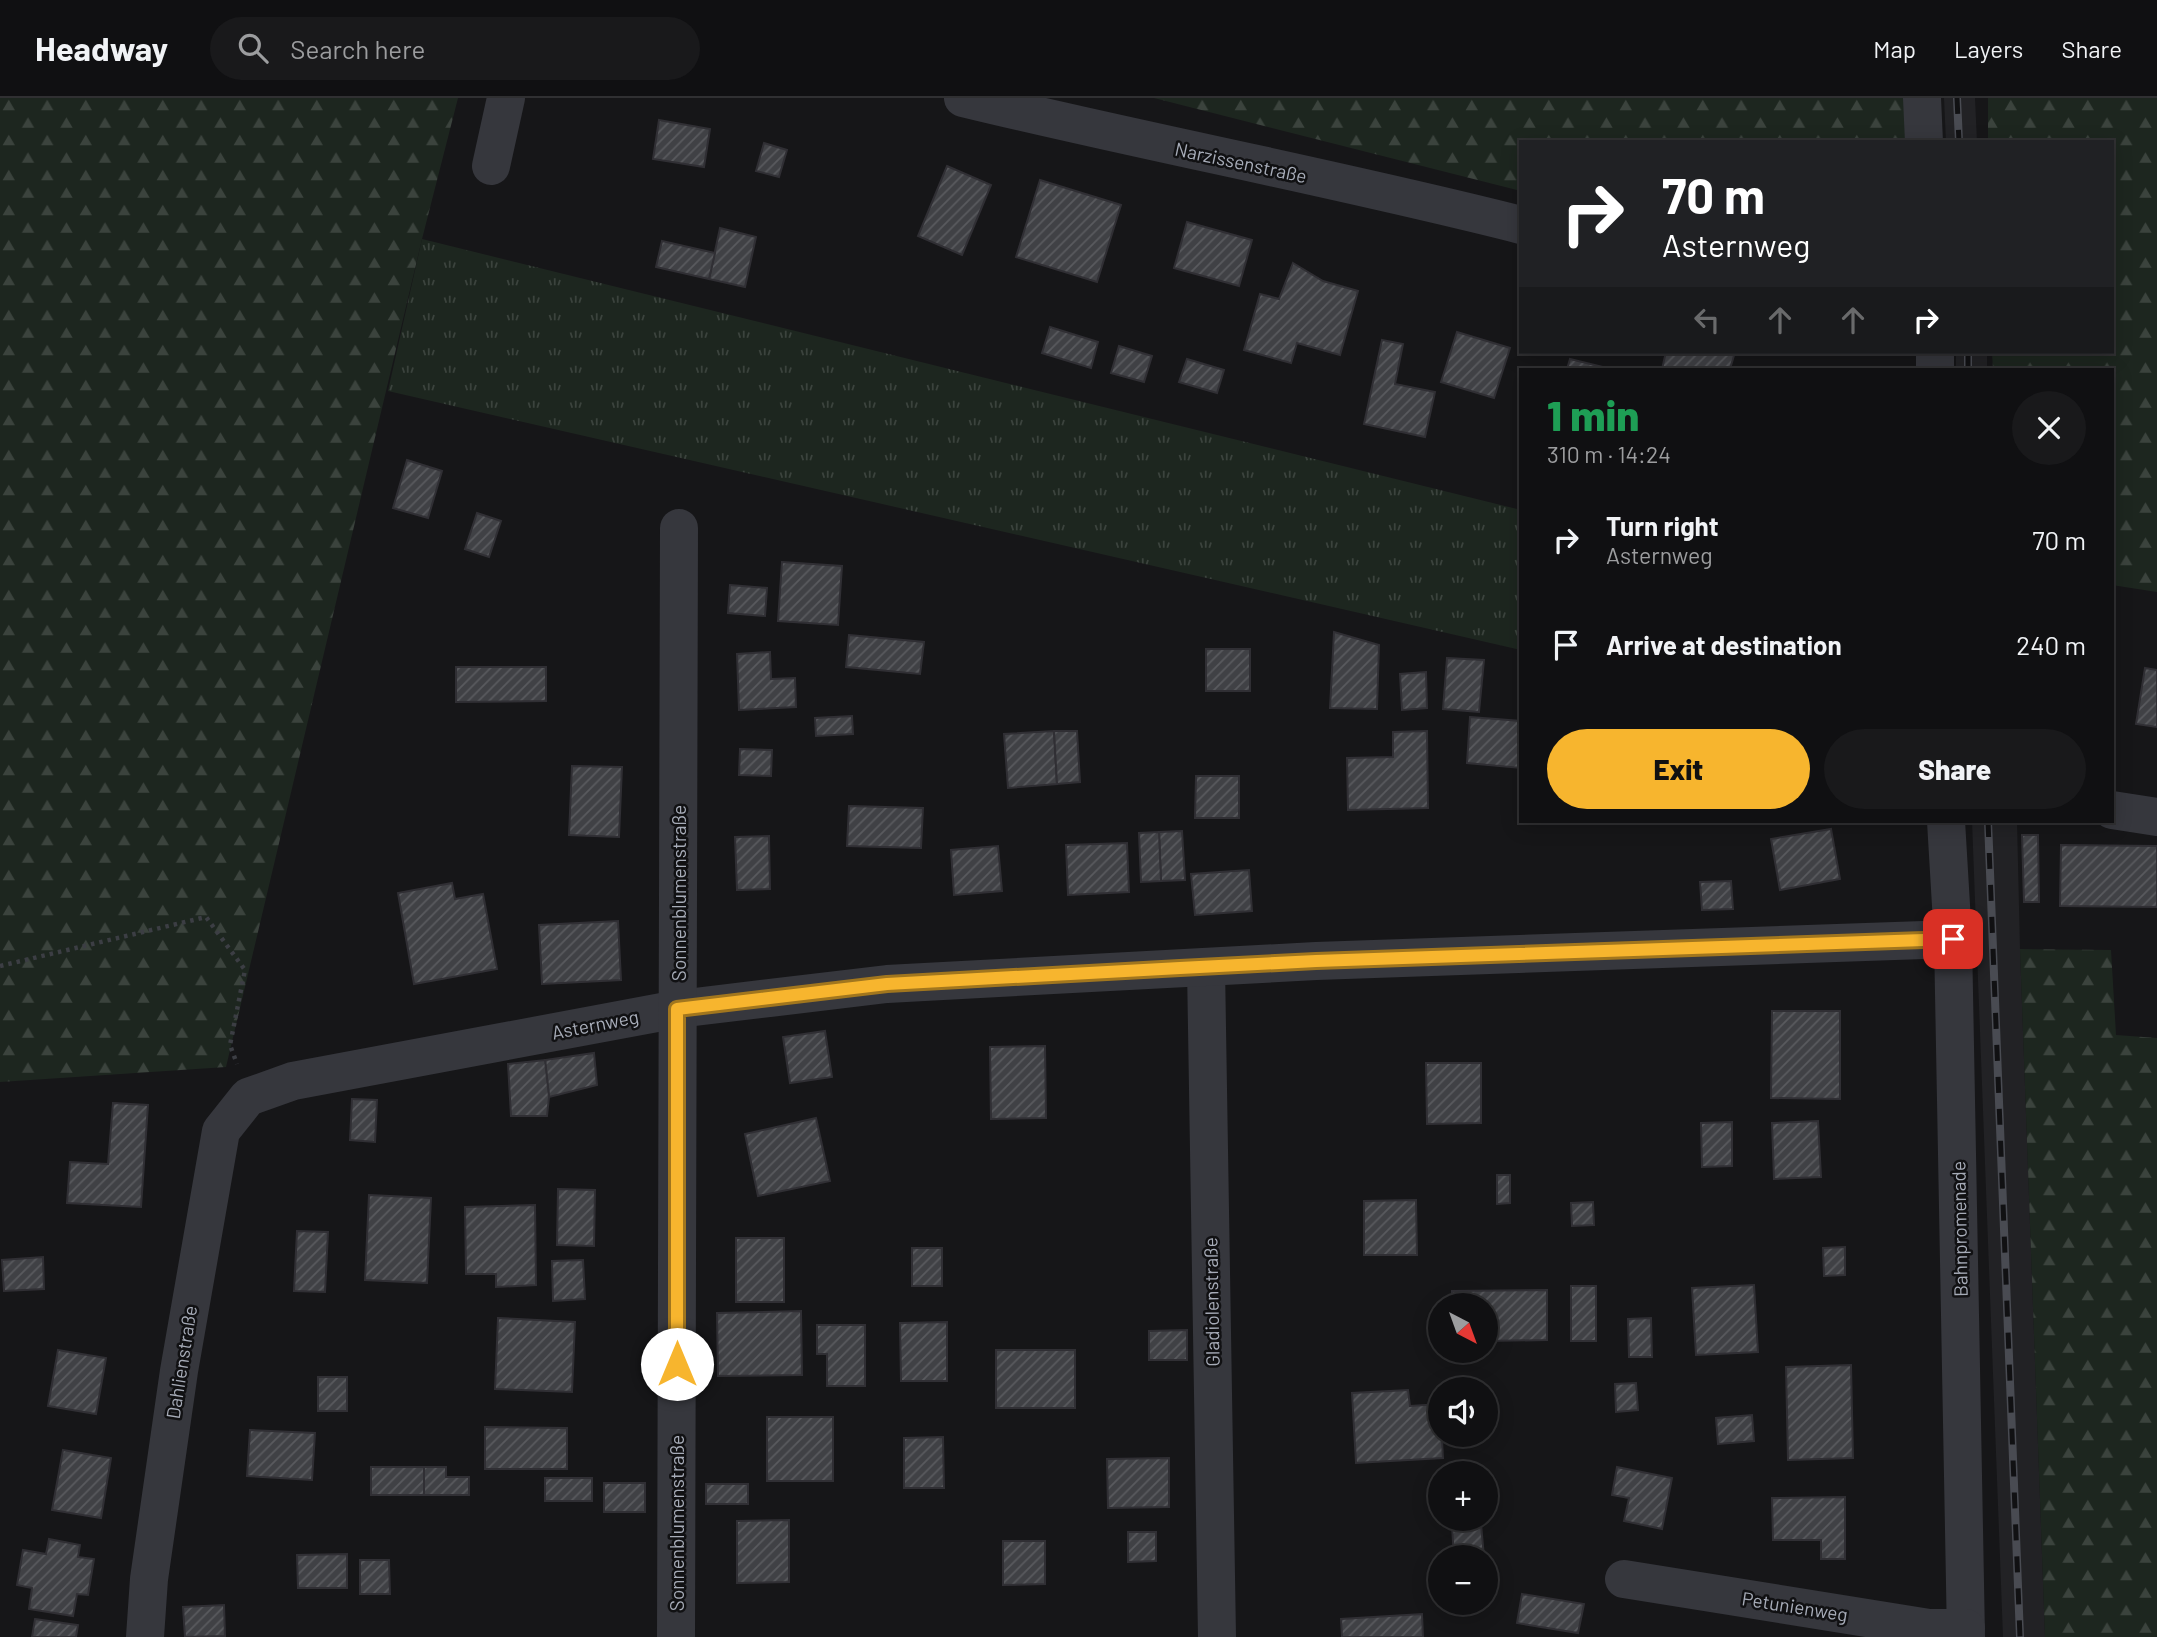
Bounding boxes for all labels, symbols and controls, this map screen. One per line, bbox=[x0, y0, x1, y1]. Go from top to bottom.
search box bbox=[210, 17, 700, 80]
text: Headway bbox=[35, 28, 168, 68]
icon: search bbox=[234, 29, 272, 67]
text: Search here bbox=[290, 33, 425, 64]
text: Map bbox=[1873, 34, 1916, 63]
text: Layers bbox=[1954, 34, 2023, 63]
text: Share bbox=[2061, 34, 2122, 63]
street label: Narzissenstraße bbox=[1173, 137, 1309, 187]
text: 70 m bbox=[1662, 165, 1765, 224]
icon: right bbox=[1547, 168, 1638, 259]
text: Asternweg bbox=[1662, 225, 1810, 263]
icon: left bbox=[1688, 301, 1726, 339]
icon: ahead bbox=[1761, 301, 1799, 339]
icon: ahead bbox=[1834, 301, 1872, 339]
icon: right bbox=[1907, 301, 1945, 339]
text: 1 min bbox=[1547, 389, 1639, 439]
button: close bbox=[2012, 391, 2086, 465]
text: 310 m · 14:24 bbox=[1547, 440, 1671, 468]
text: Turn right bbox=[1606, 510, 1719, 541]
icon: right bbox=[1547, 521, 1585, 559]
text: 70 m bbox=[2032, 524, 2086, 555]
text: Asternweg bbox=[1606, 541, 1713, 569]
icon: arrive bbox=[1547, 626, 1585, 664]
text: Arrive at destination bbox=[1606, 629, 1842, 660]
text: 240 m bbox=[2016, 629, 2086, 660]
button: Exit bbox=[1547, 729, 1810, 809]
button: Share bbox=[1824, 729, 2086, 809]
street label: Sonnenblumenstraße bbox=[667, 805, 690, 981]
pin bbox=[1923, 909, 1983, 969]
icon: arrive bbox=[1934, 920, 1972, 958]
street label: Asternweg bbox=[550, 1004, 640, 1044]
street label: Bahnpromenade bbox=[1946, 1161, 1972, 1297]
street label: Gladiolenstraße bbox=[1198, 1237, 1224, 1367]
north arrow bbox=[1428, 1293, 1498, 1363]
map controls bbox=[1428, 1293, 1498, 1615]
street label: Dahlienstraße bbox=[161, 1304, 201, 1420]
position arrow bbox=[640, 1327, 714, 1401]
button: sound bbox=[1428, 1377, 1498, 1447]
street label: Sonnenblumenstraße bbox=[665, 1435, 688, 1611]
button: + bbox=[1428, 1461, 1498, 1531]
button: − bbox=[1428, 1545, 1498, 1615]
street label: Petunienweg bbox=[1740, 1586, 1850, 1626]

